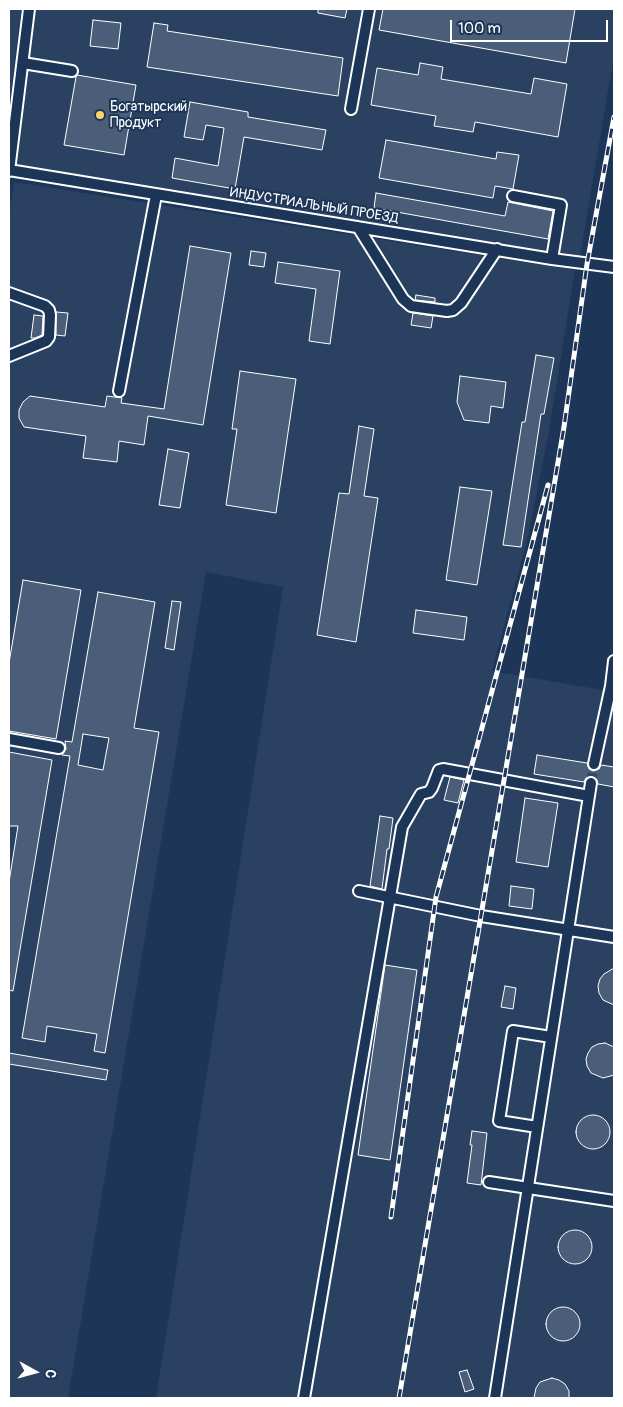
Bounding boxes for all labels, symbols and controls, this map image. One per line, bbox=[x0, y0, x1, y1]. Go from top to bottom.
scale bar bbox=[453, 10, 610, 42]
text: 100 m bbox=[458, 19, 501, 38]
place label: Богатырский Продукт bbox=[110, 99, 187, 132]
marker: Богатырский Продукт bbox=[94, 109, 106, 121]
street label: ИНДУСТРИАЛЬНЫЙ ПРОЕЗД bbox=[229, 184, 399, 228]
north arrow bbox=[10, 1347, 60, 1397]
text: С bbox=[41, 1369, 59, 1379]

